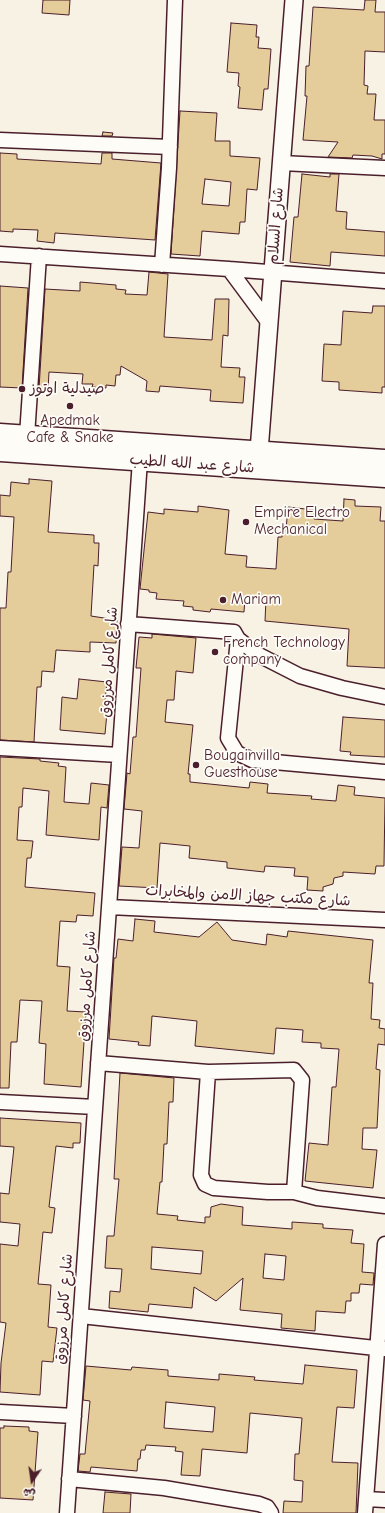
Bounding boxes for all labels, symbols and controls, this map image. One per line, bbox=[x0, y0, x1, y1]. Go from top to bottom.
street label: شارع السلام bbox=[264, 187, 288, 265]
place label: صيدلية اوتوز bbox=[30, 380, 104, 398]
marker: صيدلية اوتوز bbox=[17, 384, 27, 394]
marker: Apedmak Cafe & Snake bbox=[65, 401, 75, 411]
place label: Apedmak Cafe & Snake bbox=[27, 412, 113, 447]
street label: شارع عبد الله الطيب bbox=[129, 451, 255, 477]
place label: Empire Electro Mechanical bbox=[254, 504, 350, 539]
marker: Empire Electro Mechanical bbox=[241, 517, 251, 527]
place label: Mariam bbox=[231, 591, 281, 609]
marker: Mariam bbox=[218, 595, 228, 605]
street label: شارع كامل مرزوق bbox=[96, 606, 122, 718]
place label: French Technology company bbox=[223, 634, 345, 669]
marker: French Technology company bbox=[210, 647, 220, 657]
place label: Bougainvilla Guesthouse bbox=[204, 747, 280, 782]
marker: Bougainvilla Guesthouse bbox=[191, 760, 201, 770]
street label: شارع مكتب جهاز الامن والمخابرات bbox=[145, 882, 351, 910]
street label: شارع كامل مرزوق bbox=[74, 930, 100, 1042]
street label: شارع كامل مرزوق bbox=[51, 1253, 77, 1365]
north arrow bbox=[12, 1461, 52, 1501]
text: ش bbox=[22, 1485, 37, 1501]

